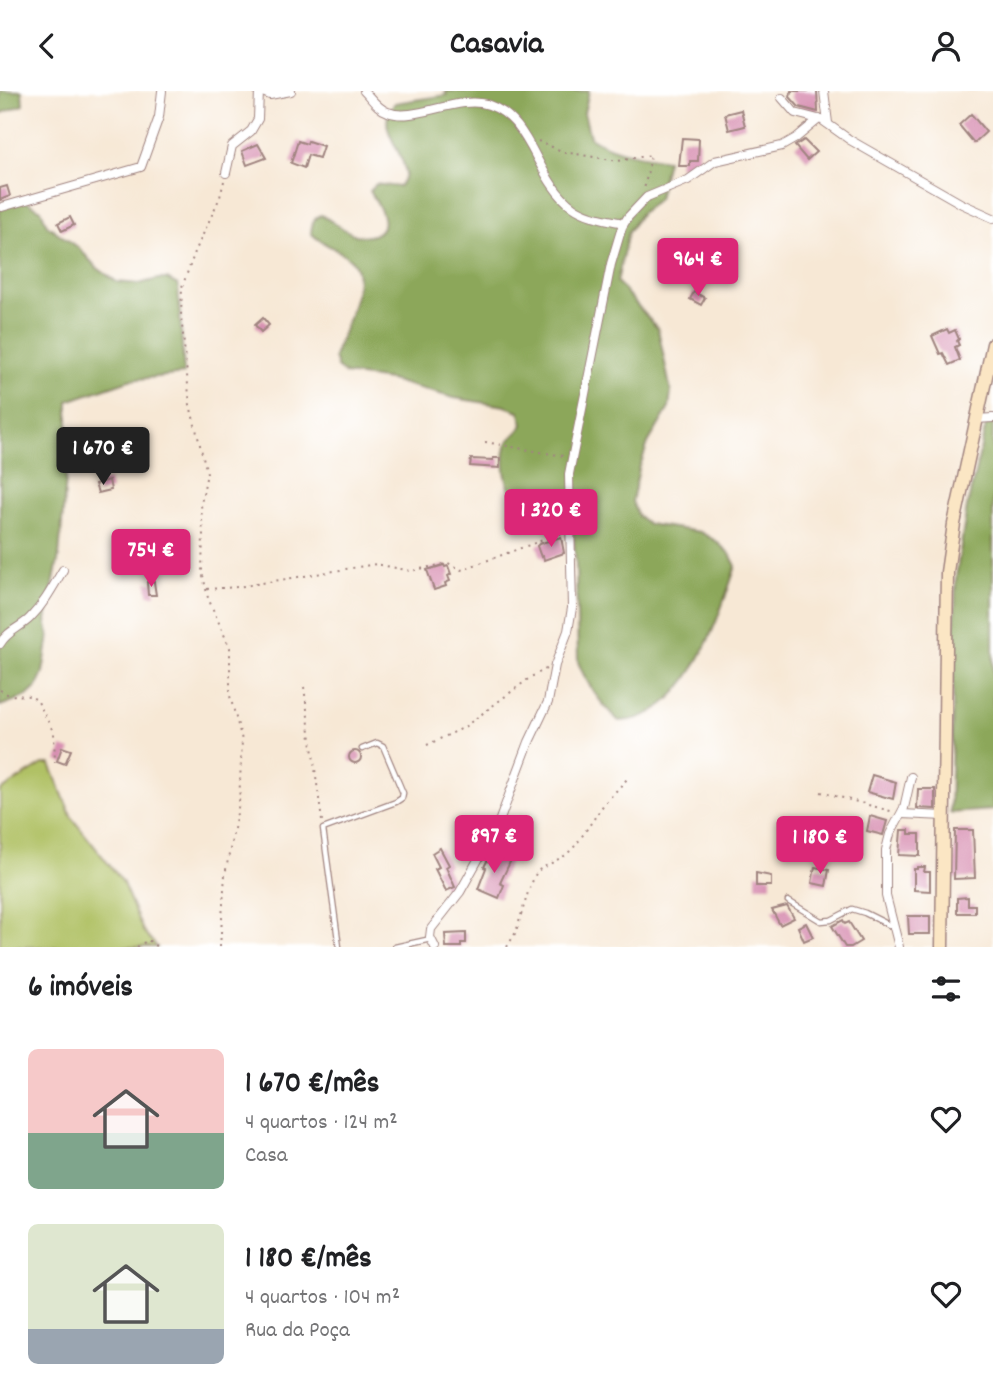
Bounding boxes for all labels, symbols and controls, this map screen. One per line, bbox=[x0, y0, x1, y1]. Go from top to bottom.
text: Casavia bbox=[450, 23, 543, 69]
icon: back bbox=[28, 27, 66, 65]
icon: person bbox=[927, 27, 965, 65]
pin: 964 € bbox=[649, 239, 747, 298]
text: 964 € bbox=[673, 244, 723, 277]
pin: 1 670 € bbox=[38, 427, 168, 487]
text: 1 670 € bbox=[72, 433, 134, 466]
pin: 1 320 € bbox=[486, 489, 616, 549]
text: 1 320 € bbox=[520, 495, 582, 528]
pin: 754 € bbox=[102, 529, 200, 589]
text: 754 € bbox=[127, 535, 175, 568]
pin: 897 € bbox=[445, 815, 543, 875]
pin: 1 180 € bbox=[755, 817, 885, 876]
text: 897 € bbox=[471, 821, 517, 854]
text: 1 180 € bbox=[792, 822, 848, 855]
text: 6 imóveis bbox=[28, 968, 133, 1011]
icon: filters bbox=[927, 970, 965, 1008]
text: 1 670 €/mês bbox=[245, 1064, 379, 1107]
icon: home bbox=[84, 1077, 168, 1161]
icon: heart bbox=[927, 1100, 965, 1138]
text: 4 quartos · 124 m² bbox=[245, 1107, 398, 1140]
text: Casa bbox=[245, 1140, 288, 1173]
text: 1 180 €/mês bbox=[245, 1239, 372, 1282]
icon: home bbox=[84, 1252, 168, 1336]
icon: heart bbox=[927, 1275, 965, 1313]
text: 4 quartos · 104 m² bbox=[245, 1282, 400, 1315]
text: Rua da Poça bbox=[245, 1315, 350, 1348]

